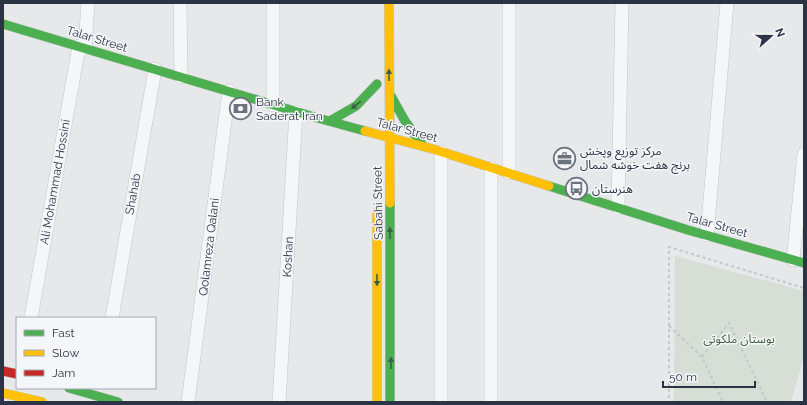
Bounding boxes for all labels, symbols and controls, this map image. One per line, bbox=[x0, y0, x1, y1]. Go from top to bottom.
north arrow bbox=[751, 16, 791, 56]
street label: Talar Street bbox=[65, 23, 129, 55]
text: N bbox=[772, 26, 787, 39]
one-way arrow bbox=[386, 68, 392, 81]
place label: Bank Saderat Iran bbox=[256, 95, 323, 123]
bank icon: Bank Saderat Iran bbox=[227, 96, 253, 122]
one-way arrow bbox=[350, 101, 361, 109]
street label: Talar Street bbox=[375, 115, 439, 145]
street label: Ali Mohammad Hossini bbox=[37, 118, 73, 246]
place label: مرکز توزیع وپخش برنج هفت خوشه شمال bbox=[580, 144, 690, 174]
office icon: مرکز توزیع وپخش برنج هفت خوشه شمال bbox=[552, 145, 578, 171]
street label: Sabahi Street bbox=[370, 166, 386, 240]
street label: Shahab bbox=[122, 172, 144, 216]
bus stop icon: هنرستان bbox=[563, 176, 589, 202]
place label: هنرستان bbox=[592, 182, 633, 196]
street label: Qolamreza Qalani bbox=[196, 197, 222, 297]
street label: Talar Street bbox=[685, 210, 749, 240]
one-way arrow bbox=[387, 227, 394, 239]
street label: Koshan bbox=[280, 236, 296, 278]
one-way arrow bbox=[374, 274, 380, 287]
legend bbox=[16, 317, 156, 389]
text: Fast bbox=[52, 326, 75, 340]
park label: بوستان ملکوتی bbox=[703, 332, 775, 346]
text: Slow bbox=[52, 346, 79, 360]
one-way arrow bbox=[388, 356, 394, 369]
scale bar bbox=[663, 363, 755, 389]
text: Jam bbox=[52, 366, 75, 380]
text: 50 m bbox=[669, 370, 697, 384]

